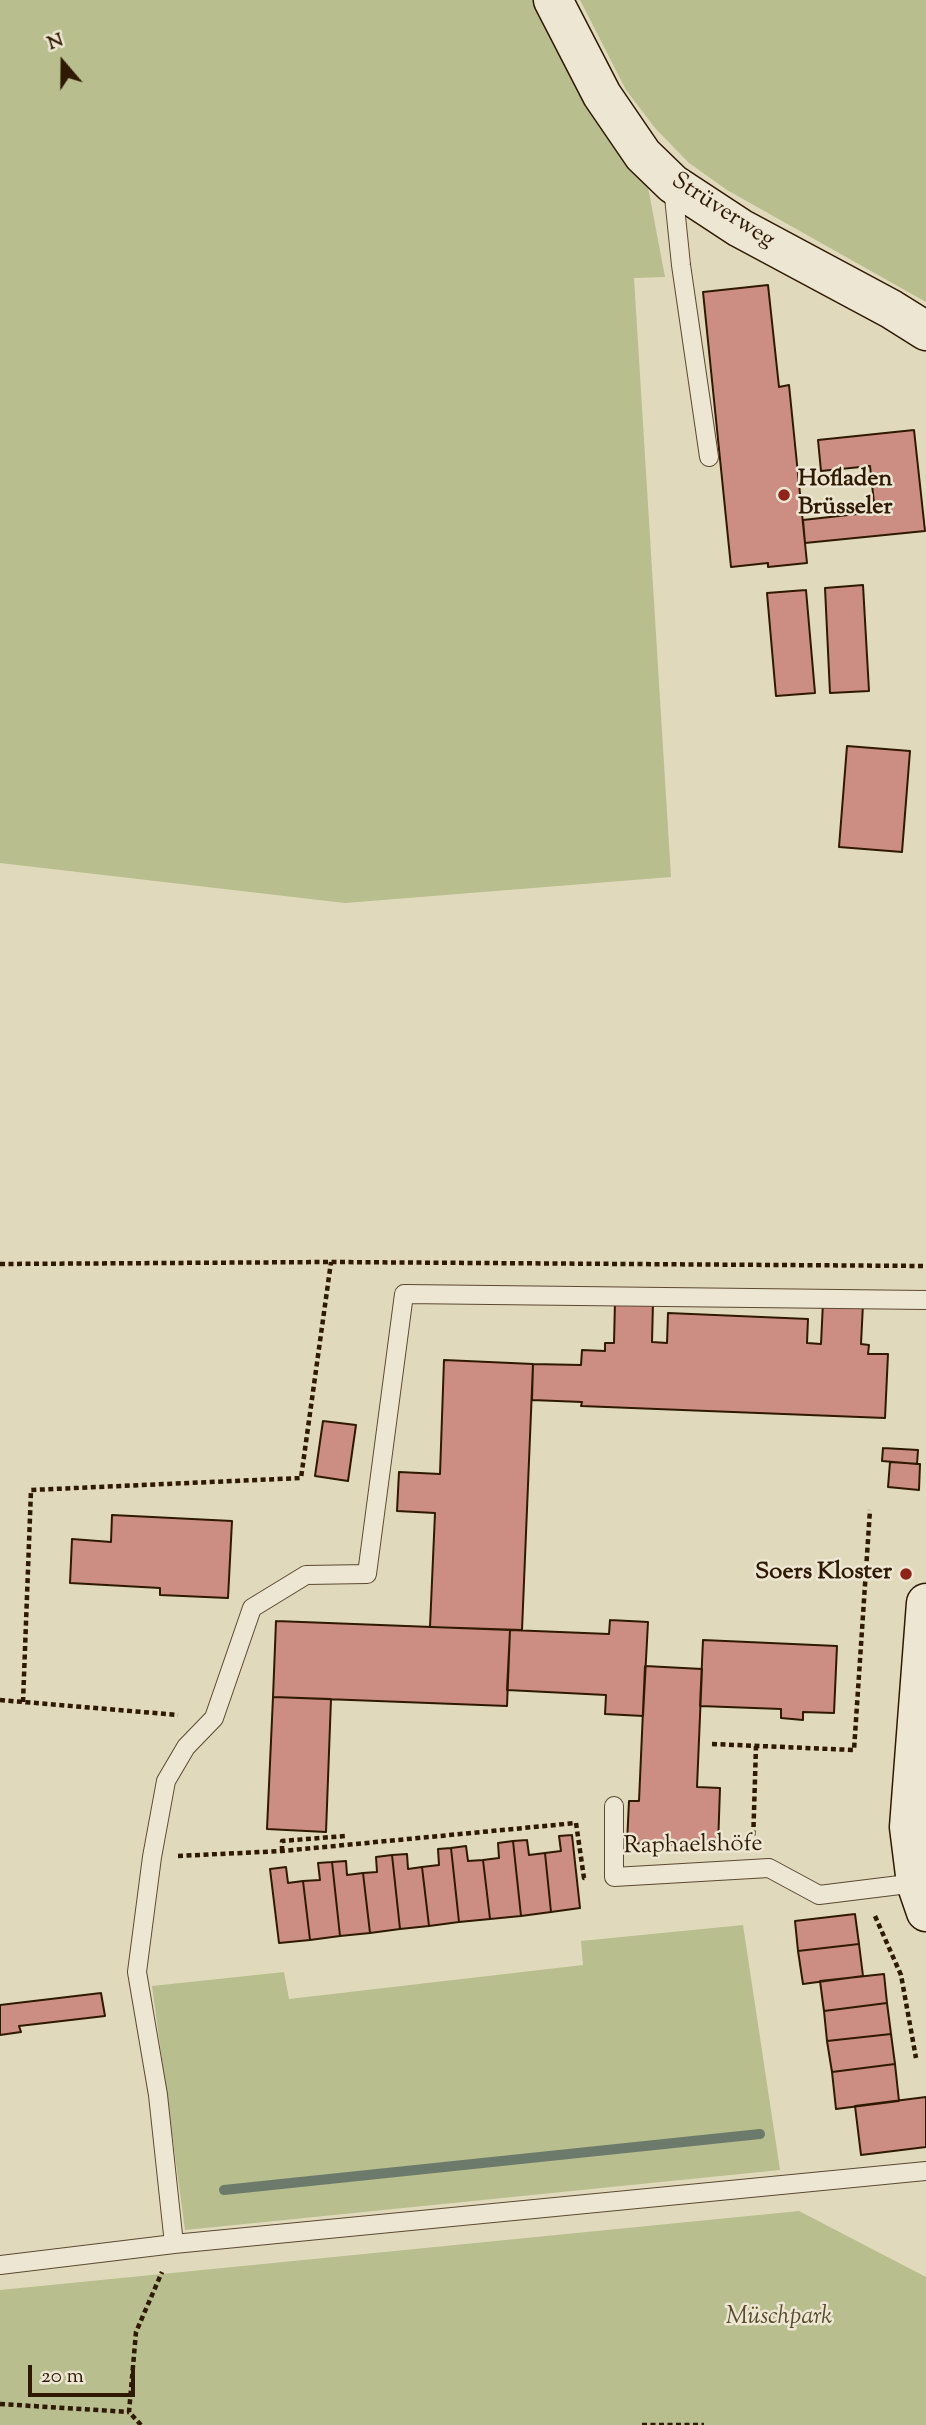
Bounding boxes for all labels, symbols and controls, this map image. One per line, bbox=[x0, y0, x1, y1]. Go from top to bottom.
north arrow bbox=[28, 28, 98, 98]
text: N bbox=[44, 28, 67, 58]
street label: Strüverweg bbox=[665, 168, 779, 256]
place label: Hofladen Brüsseler bbox=[798, 467, 893, 523]
marker: Hofladen Brüsseler bbox=[776, 487, 792, 503]
place label: Soers Kloster bbox=[755, 1560, 892, 1588]
marker: Soers Kloster bbox=[898, 1566, 914, 1582]
street label: Raphaelshöfe bbox=[623, 1831, 763, 1863]
park label: Müschpark bbox=[726, 2305, 832, 2333]
scale bar bbox=[32, 2352, 138, 2396]
text: 20 m bbox=[41, 2362, 84, 2392]

